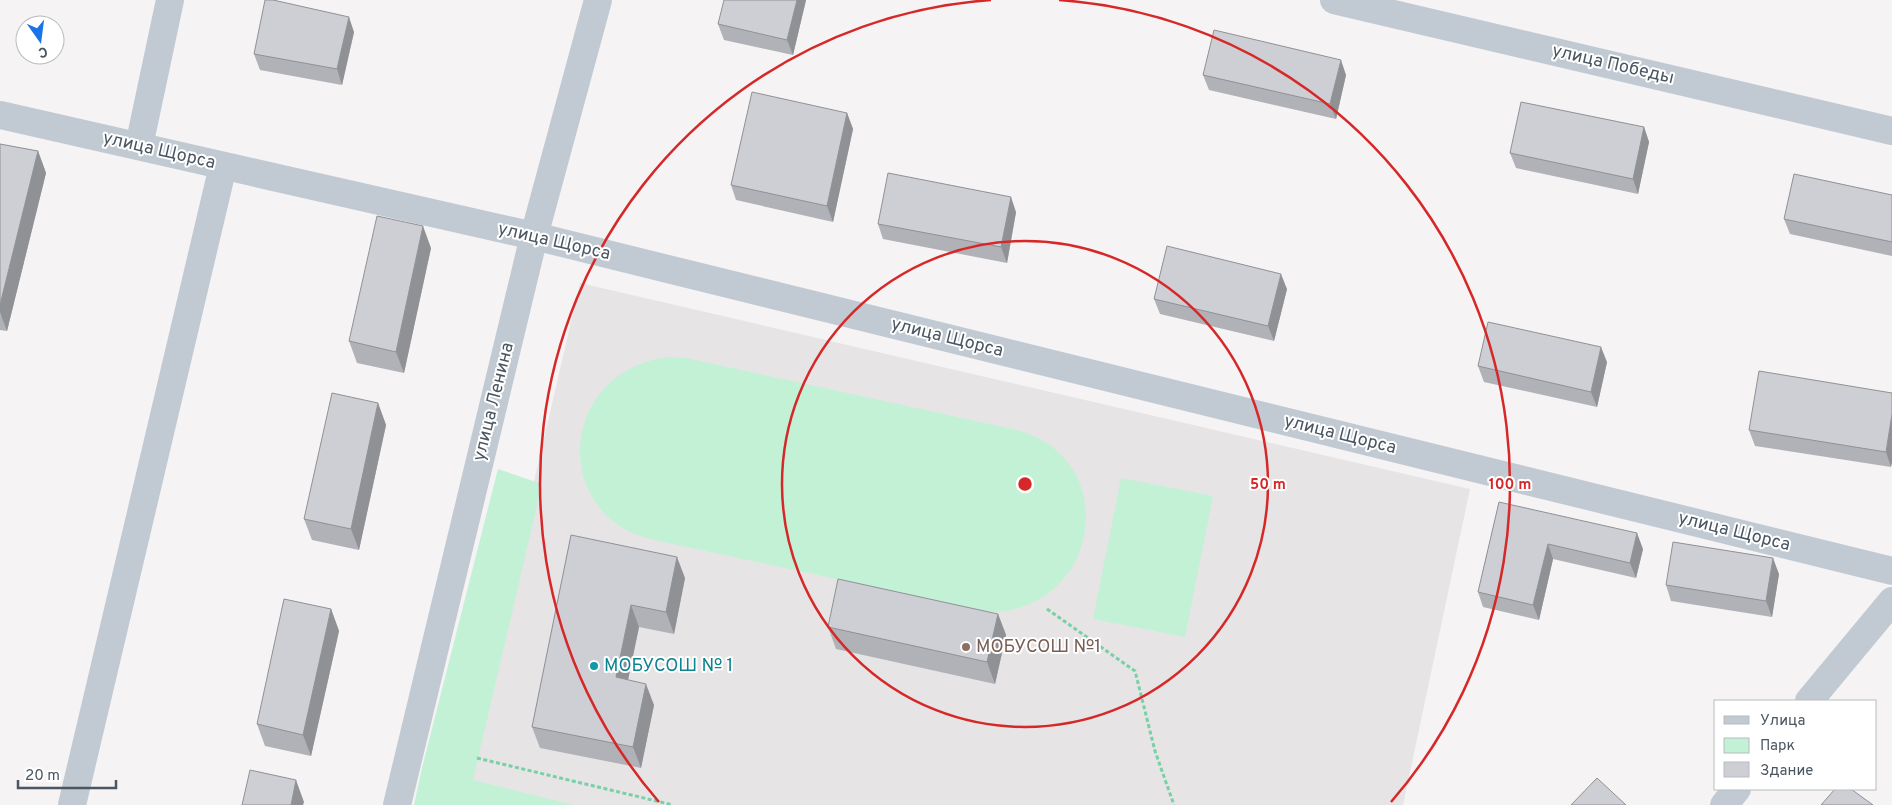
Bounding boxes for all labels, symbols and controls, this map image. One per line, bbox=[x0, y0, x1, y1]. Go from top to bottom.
north arrow bbox=[15, 15, 65, 65]
street label: улица Победы bbox=[1550, 40, 1676, 90]
text: С bbox=[36, 42, 49, 61]
street label: улица Щорса bbox=[101, 127, 217, 175]
street label: улица Щорса bbox=[496, 218, 612, 266]
street label: улица Щорса bbox=[889, 313, 1005, 363]
street label: улица Ленина bbox=[468, 340, 520, 464]
street label: улица Щорса bbox=[1282, 410, 1398, 460]
centre of rings bbox=[1016, 475, 1034, 493]
text: 50 m bbox=[1250, 476, 1286, 495]
text: 100 m bbox=[1489, 476, 1531, 495]
street label: улица Щорса bbox=[1676, 507, 1792, 557]
place label: МОБУСОШ №1 bbox=[976, 636, 1101, 659]
marker: МОБУСОШ №1 bbox=[960, 641, 972, 653]
place label: МОБУСОШ № 1 bbox=[604, 655, 733, 678]
marker: МОБУСОШ № 1 bbox=[588, 660, 600, 672]
legend bbox=[1714, 700, 1877, 790]
text: Улица bbox=[1760, 712, 1805, 731]
text: Парк bbox=[1760, 737, 1795, 756]
scale bar bbox=[18, 758, 115, 790]
text: Здание bbox=[1760, 762, 1813, 781]
text: 20 m bbox=[25, 767, 60, 786]

